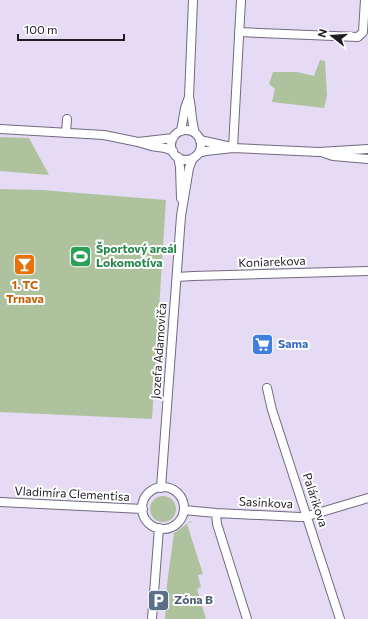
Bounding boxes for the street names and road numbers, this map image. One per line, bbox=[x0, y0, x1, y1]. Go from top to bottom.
street label: Koniarekova bbox=[238, 253, 306, 269]
street label: Jozefa Adamoviča bbox=[148, 302, 169, 399]
street label: Palárikova bbox=[301, 471, 331, 529]
street label: Vladimíra Clementisa bbox=[14, 483, 130, 503]
street label: Sasinkova bbox=[239, 494, 294, 510]

